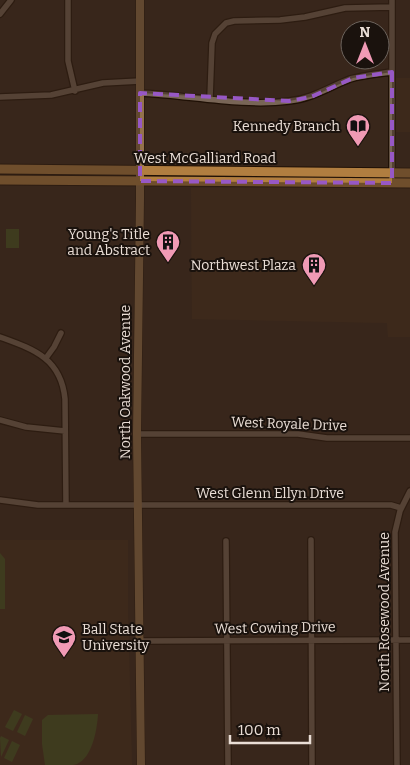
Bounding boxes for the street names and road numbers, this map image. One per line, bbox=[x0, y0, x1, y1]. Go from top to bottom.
street label: West McGalliard Road bbox=[134, 150, 276, 167]
street label: North Oakwood Avenue bbox=[117, 305, 134, 459]
street label: West Royale Drive bbox=[231, 413, 347, 435]
street label: West Glenn Ellyn Drive bbox=[196, 485, 344, 502]
street label: North Rosewood Avenue bbox=[376, 532, 393, 692]
street label: West Cowing Drive bbox=[214, 618, 336, 638]

